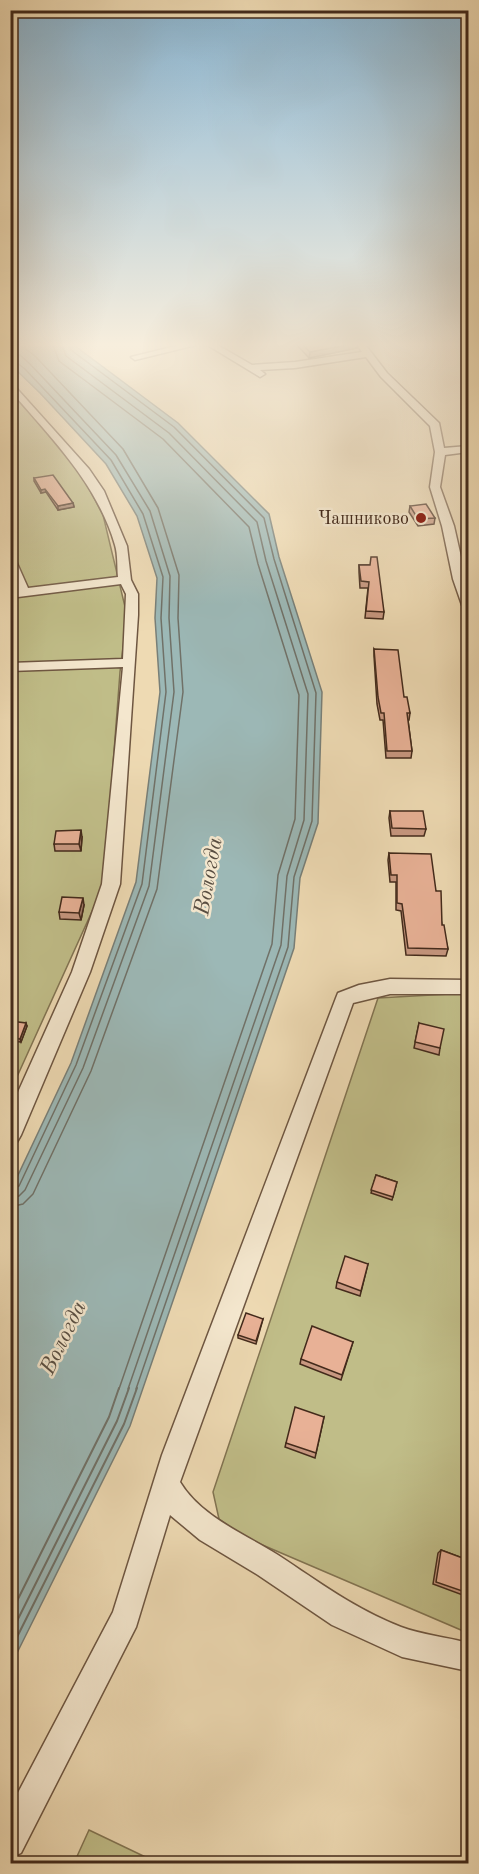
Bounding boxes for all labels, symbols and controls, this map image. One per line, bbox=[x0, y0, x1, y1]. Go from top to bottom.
place label: Чашниково bbox=[318, 510, 409, 528]
marker: Чашниково bbox=[414, 511, 428, 525]
water label: Вологда bbox=[191, 835, 227, 918]
water label: Вологда bbox=[36, 1297, 91, 1379]

